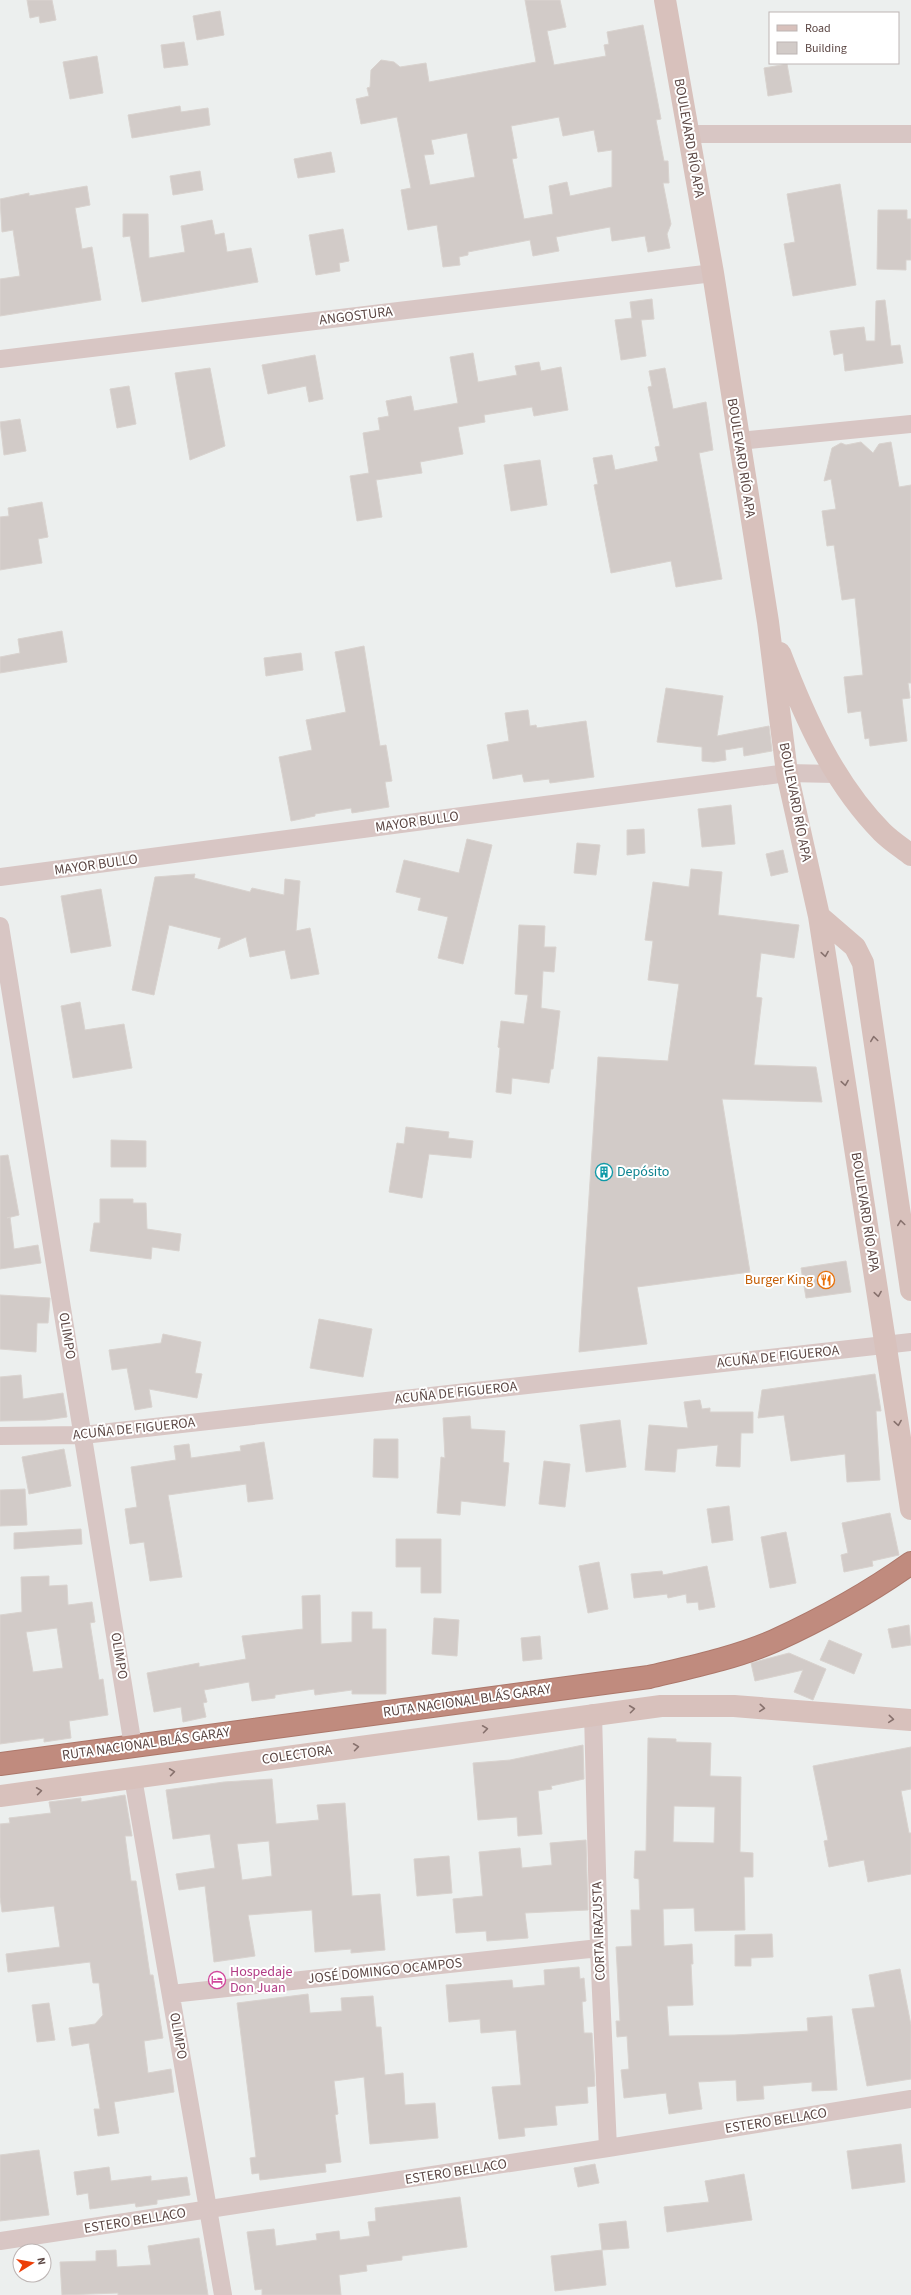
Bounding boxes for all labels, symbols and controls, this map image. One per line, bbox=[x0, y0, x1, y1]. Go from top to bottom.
legend bbox=[769, 12, 899, 64]
text: Road bbox=[805, 20, 831, 37]
text: Building bbox=[805, 40, 847, 57]
street label: BOULEVARD RÍO APA bbox=[669, 77, 709, 200]
street label: ANGOSTURA bbox=[318, 302, 394, 330]
street label: BOULEVARD RÍO APA bbox=[722, 397, 760, 520]
street label: BOULEVARD RÍO APA bbox=[774, 741, 816, 864]
street label: MAYOR BULLO bbox=[374, 806, 460, 838]
street label: MAYOR BULLO bbox=[53, 849, 139, 881]
one-way arrow bbox=[820, 951, 829, 957]
one-way arrow bbox=[871, 1036, 879, 1042]
one-way arrow bbox=[840, 1080, 849, 1086]
street label: BOULEVARD RÍO APA bbox=[846, 1151, 884, 1274]
building icon: Depósito bbox=[594, 1162, 614, 1182]
place label: Depósito bbox=[617, 1162, 669, 1182]
one-way arrow bbox=[897, 1220, 906, 1227]
place label: Burger King bbox=[745, 1270, 813, 1290]
restaurant icon: Burger King bbox=[816, 1270, 836, 1290]
one-way arrow bbox=[873, 1291, 882, 1297]
street label: OLIMPO bbox=[53, 1311, 81, 1361]
street label: ACUÑA DE FIGUEROA bbox=[716, 1341, 841, 1373]
street label: ACUÑA DE FIGUEROA bbox=[394, 1377, 519, 1409]
street label: ACUÑA DE FIGUEROA bbox=[72, 1413, 197, 1445]
one-way arrow bbox=[893, 1420, 902, 1426]
street label: OLIMPO bbox=[105, 1631, 133, 1681]
street label: RUTA NACIONAL BLÁS GARAY bbox=[382, 1679, 553, 1723]
one-way arrow bbox=[759, 1704, 765, 1713]
one-way arrow bbox=[629, 1705, 635, 1714]
one-way arrow bbox=[888, 1714, 894, 1723]
street label: RUTA NACIONAL BLÁS GARAY bbox=[61, 1722, 232, 1766]
one-way arrow bbox=[482, 1725, 488, 1734]
street label: COLECTORA bbox=[261, 1740, 334, 1770]
one-way arrow bbox=[353, 1742, 359, 1751]
one-way arrow bbox=[169, 1768, 175, 1777]
one-way arrow bbox=[36, 1787, 42, 1796]
street label: CORTA IRAZUSTA bbox=[587, 1881, 611, 1981]
street label: JOSÉ DOMINGO OCAMPOS bbox=[307, 1953, 463, 1989]
place label: Hospedaje Don Juan bbox=[230, 1962, 293, 1998]
hotel icon: Hospedaje Don Juan bbox=[207, 1970, 227, 1990]
street label: OLIMPO bbox=[164, 2011, 192, 2061]
street label: ESTERO BELLACO bbox=[724, 2103, 828, 2139]
street label: ESTERO BELLACO bbox=[404, 2154, 508, 2190]
street label: ESTERO BELLACO bbox=[83, 2203, 187, 2239]
north arrow bbox=[12, 2243, 52, 2283]
text: N bbox=[33, 2256, 49, 2266]

